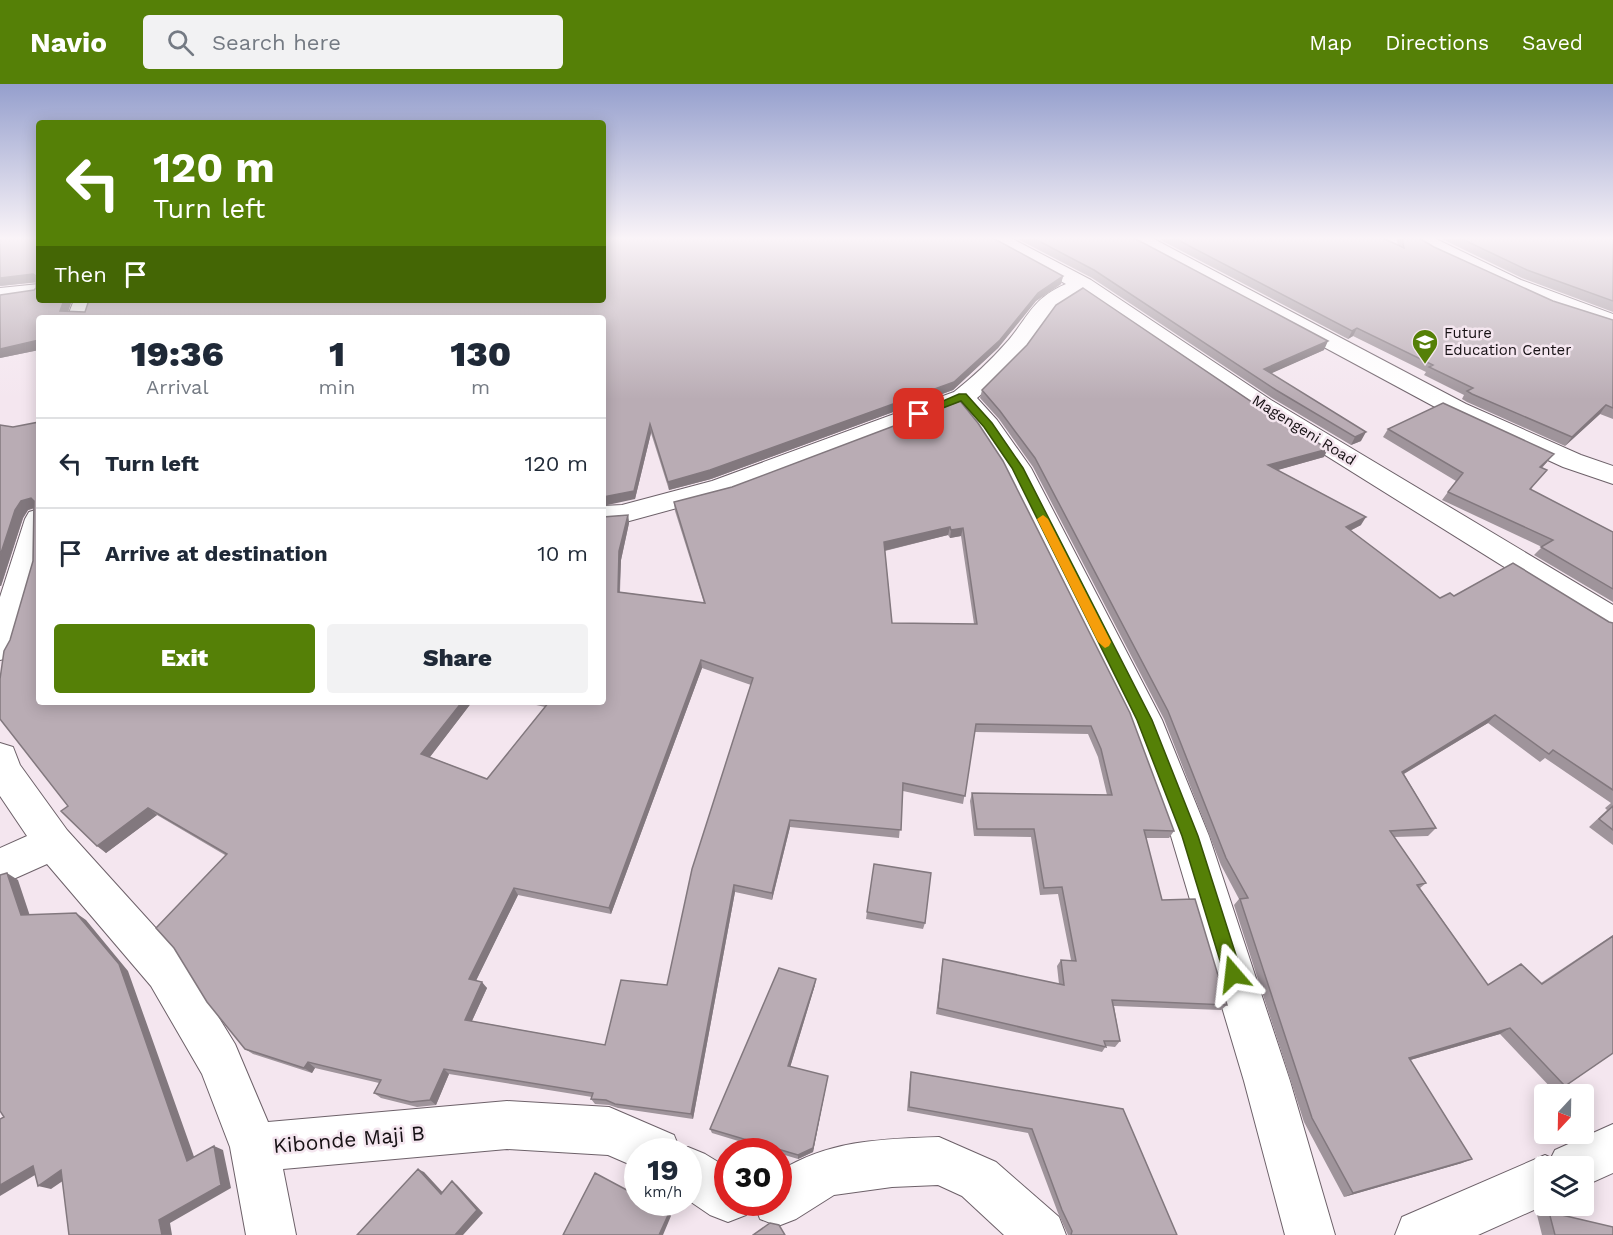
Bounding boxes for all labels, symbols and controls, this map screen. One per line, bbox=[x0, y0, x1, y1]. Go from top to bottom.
search box bbox=[143, 15, 563, 69]
text: Navio bbox=[30, 26, 107, 59]
icon: search bbox=[164, 26, 197, 59]
text: Search here bbox=[212, 30, 341, 55]
text: Map bbox=[1309, 30, 1352, 55]
text: Directions bbox=[1385, 30, 1489, 55]
text: Saved bbox=[1522, 30, 1583, 55]
text: 120 m bbox=[153, 143, 275, 192]
icon: left bbox=[54, 144, 132, 222]
text: Turn left bbox=[153, 193, 265, 225]
icon: arrive bbox=[119, 258, 152, 291]
text: Then bbox=[54, 262, 107, 287]
place label: Future Education Center bbox=[1444, 324, 1571, 359]
school or university icon: Future Education Center bbox=[1410, 327, 1440, 365]
text: 19:36 bbox=[131, 333, 224, 375]
text: 1 bbox=[329, 333, 345, 375]
text: 130 bbox=[450, 333, 511, 375]
text: Arrival bbox=[146, 375, 209, 399]
text: min bbox=[319, 375, 355, 399]
text: m bbox=[471, 375, 490, 399]
pin bbox=[893, 388, 944, 439]
street label: Magengeni Road bbox=[1249, 391, 1359, 469]
icon: arrive bbox=[902, 397, 935, 430]
icon: left bbox=[54, 447, 87, 480]
text: Turn left bbox=[105, 451, 199, 476]
text: 120 m bbox=[524, 451, 588, 476]
icon: arrive bbox=[54, 537, 87, 570]
text: Arrive at destination bbox=[105, 541, 328, 566]
text: 10 m bbox=[537, 541, 588, 566]
button: Exit bbox=[54, 624, 315, 693]
button: Share bbox=[327, 624, 588, 693]
position arrow bbox=[1201, 942, 1265, 1006]
north arrow bbox=[1534, 1084, 1594, 1144]
map controls bbox=[1534, 1084, 1594, 1216]
street label: Kibonde Maji B bbox=[272, 1120, 426, 1158]
speed limit sign: 30 bbox=[714, 1138, 792, 1216]
text: 19 bbox=[647, 1152, 679, 1187]
button: layers bbox=[1534, 1156, 1594, 1216]
text: km/h bbox=[644, 1183, 682, 1201]

